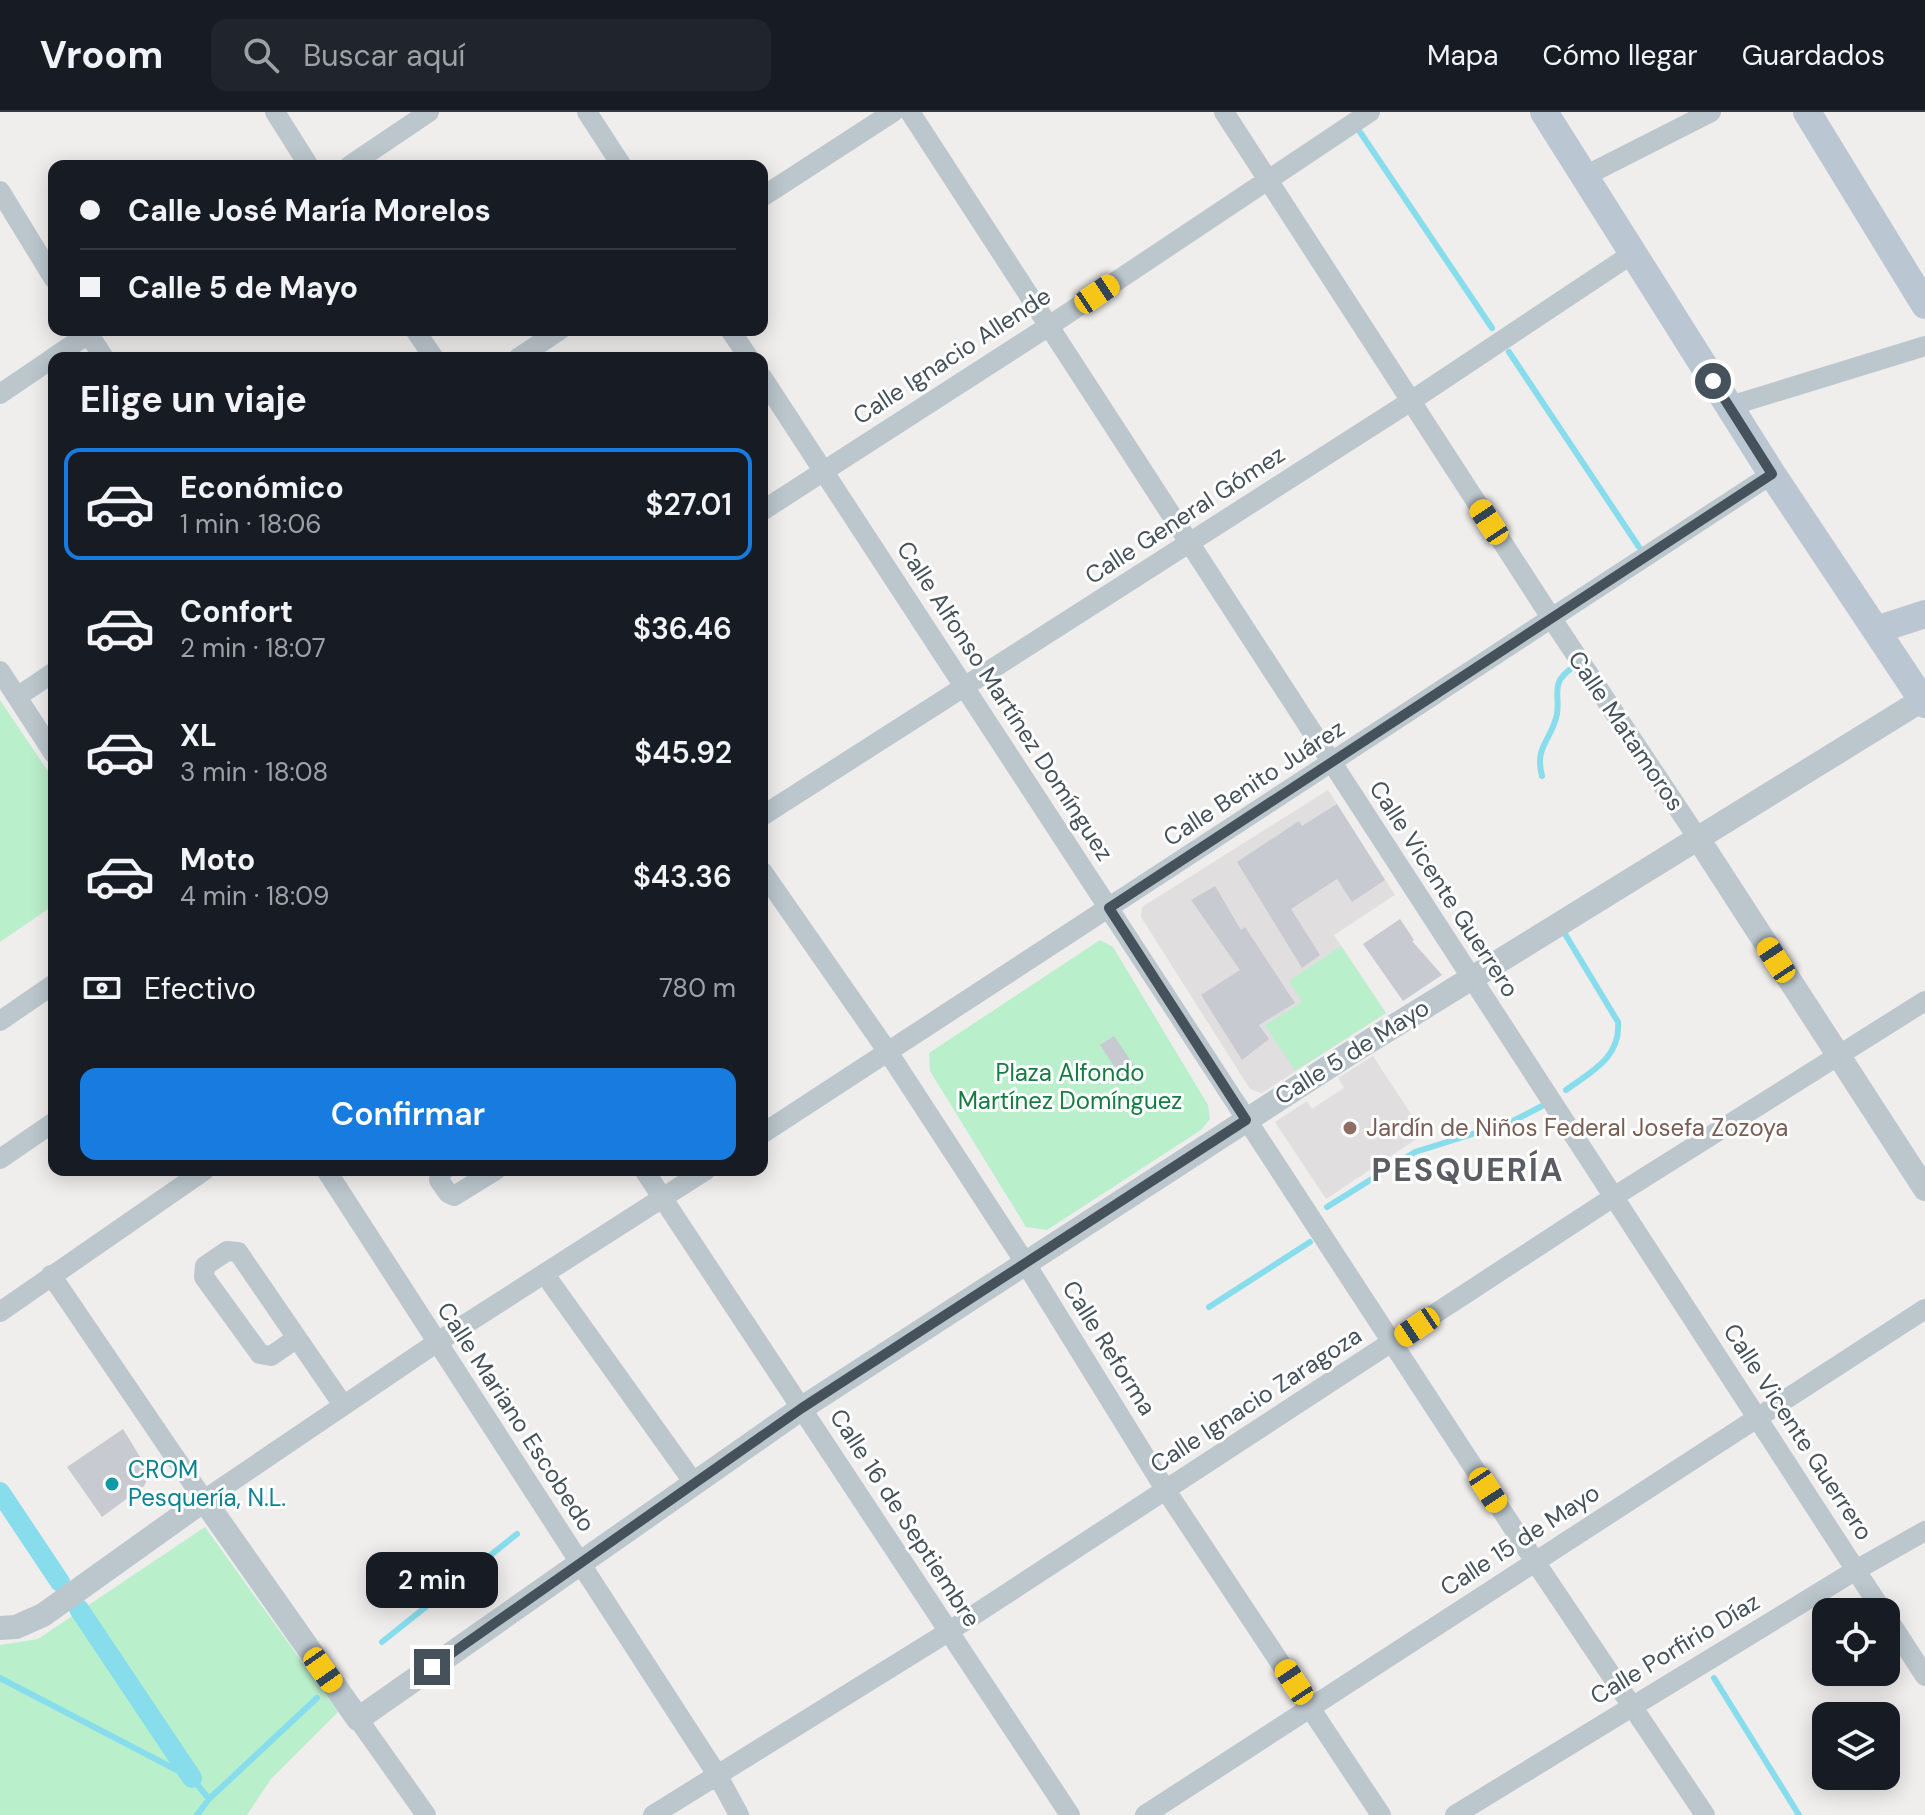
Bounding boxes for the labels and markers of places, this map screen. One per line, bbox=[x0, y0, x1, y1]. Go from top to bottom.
place label: Jardín de Niños Federal Josefa Zozoya bbox=[1366, 1112, 1788, 1143]
marker: Jardín de Niños Federal Josefa Zozoya bbox=[1341, 1119, 1359, 1137]
place label: CROM Pesquería, N.L. bbox=[128, 1454, 286, 1513]
marker: CROM Pesquería, N.L. bbox=[103, 1475, 121, 1493]

